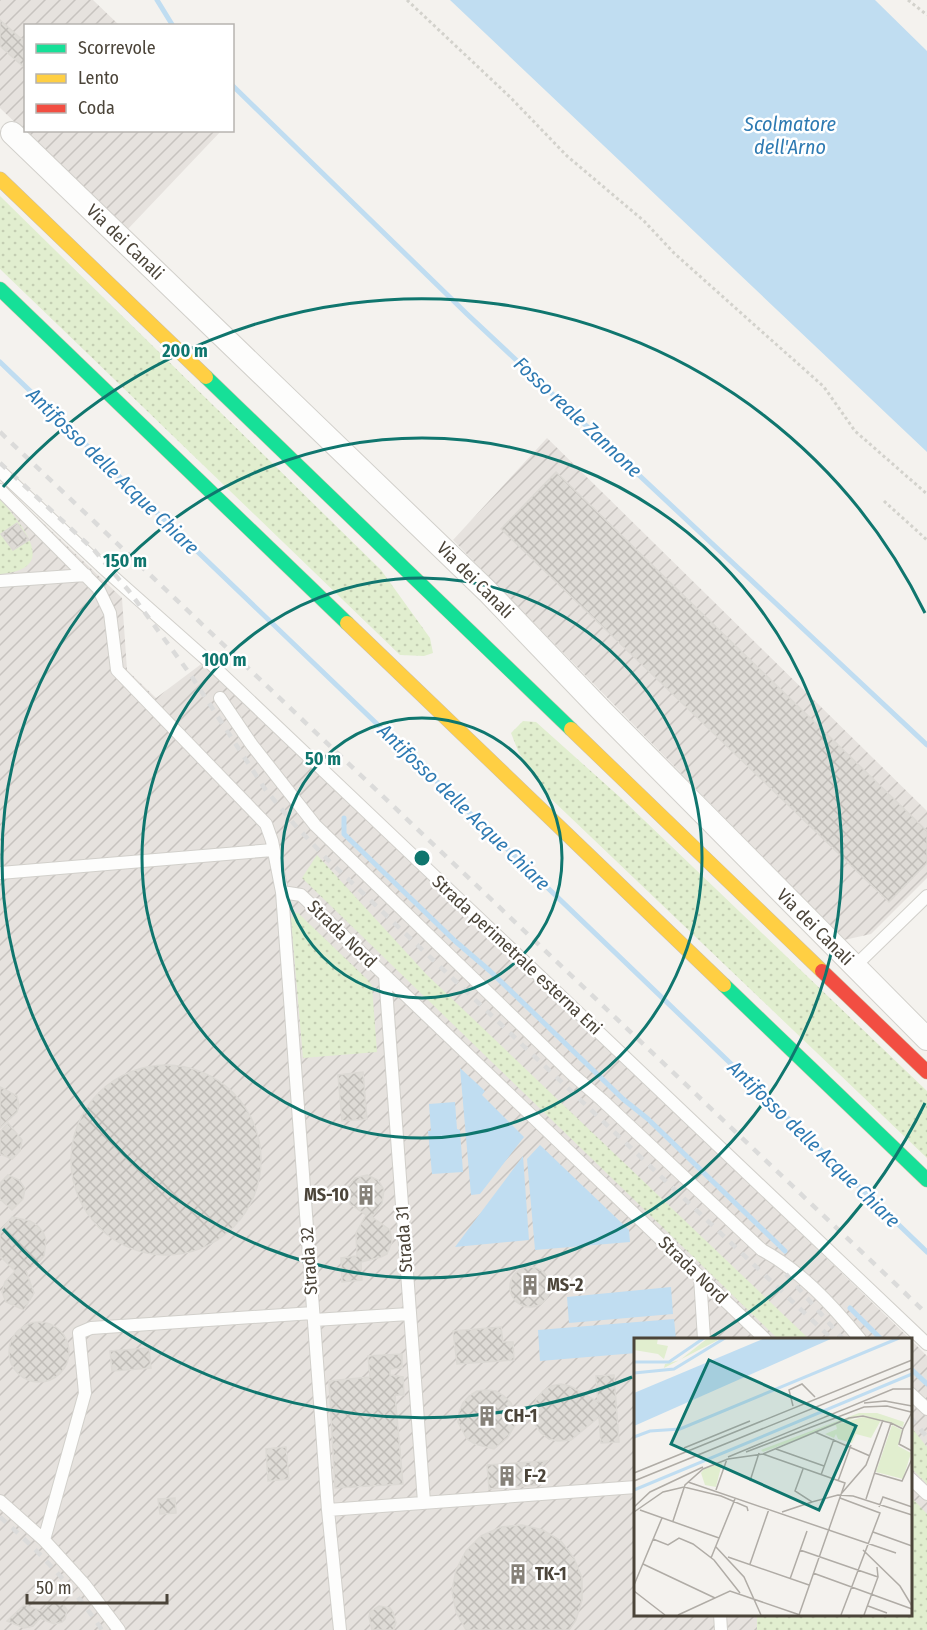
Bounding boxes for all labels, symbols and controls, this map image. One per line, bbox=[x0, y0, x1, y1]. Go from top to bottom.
legend bbox=[24, 24, 234, 132]
text: Scorrevole bbox=[78, 37, 156, 59]
text: Lento bbox=[78, 67, 119, 89]
text: Coda bbox=[78, 97, 115, 119]
water label: Scolmatore dell'Arno bbox=[743, 112, 836, 159]
street label: Via dei Canali bbox=[82, 200, 168, 284]
text: 200 m bbox=[161, 340, 208, 362]
water label: Fosso reale Zannone bbox=[509, 352, 647, 483]
water label: Antifosso delle Acque Chiare bbox=[21, 382, 204, 560]
street label: Via dei Canali bbox=[432, 537, 518, 623]
text: 150 m bbox=[103, 550, 147, 572]
text: 100 m bbox=[202, 649, 246, 671]
water label: Antifosso delle Acque Chiare bbox=[372, 718, 555, 896]
text: 50 m bbox=[305, 748, 341, 770]
centre of rings bbox=[412, 848, 432, 868]
street label: Strada perimetrale esterna Eni bbox=[427, 870, 607, 1040]
street label: Via dei Canali bbox=[772, 884, 858, 970]
street label: Strada Nord bbox=[303, 896, 381, 972]
water label: Antifosso delle Acque Chiare bbox=[722, 1055, 905, 1233]
building icon: MS-10 bbox=[354, 1183, 378, 1207]
place label: MS-10 bbox=[304, 1184, 349, 1206]
street label: Strada 31 bbox=[391, 1205, 417, 1273]
street label: Strada 32 bbox=[296, 1226, 322, 1296]
street label: Strada Nord bbox=[654, 1232, 732, 1308]
building icon: MS-2 bbox=[518, 1273, 542, 1297]
place label: MS-2 bbox=[547, 1274, 583, 1296]
inset map bbox=[634, 1338, 912, 1615]
building icon: CH-1 bbox=[475, 1404, 499, 1428]
place label: CH-1 bbox=[504, 1405, 537, 1427]
building icon: F-2 bbox=[495, 1464, 519, 1488]
place label: F-2 bbox=[524, 1465, 546, 1487]
building icon: TK-1 bbox=[506, 1562, 530, 1586]
place label: TK-1 bbox=[535, 1563, 567, 1585]
scale bar bbox=[27, 1567, 166, 1605]
text: 50 m bbox=[36, 1577, 72, 1599]

